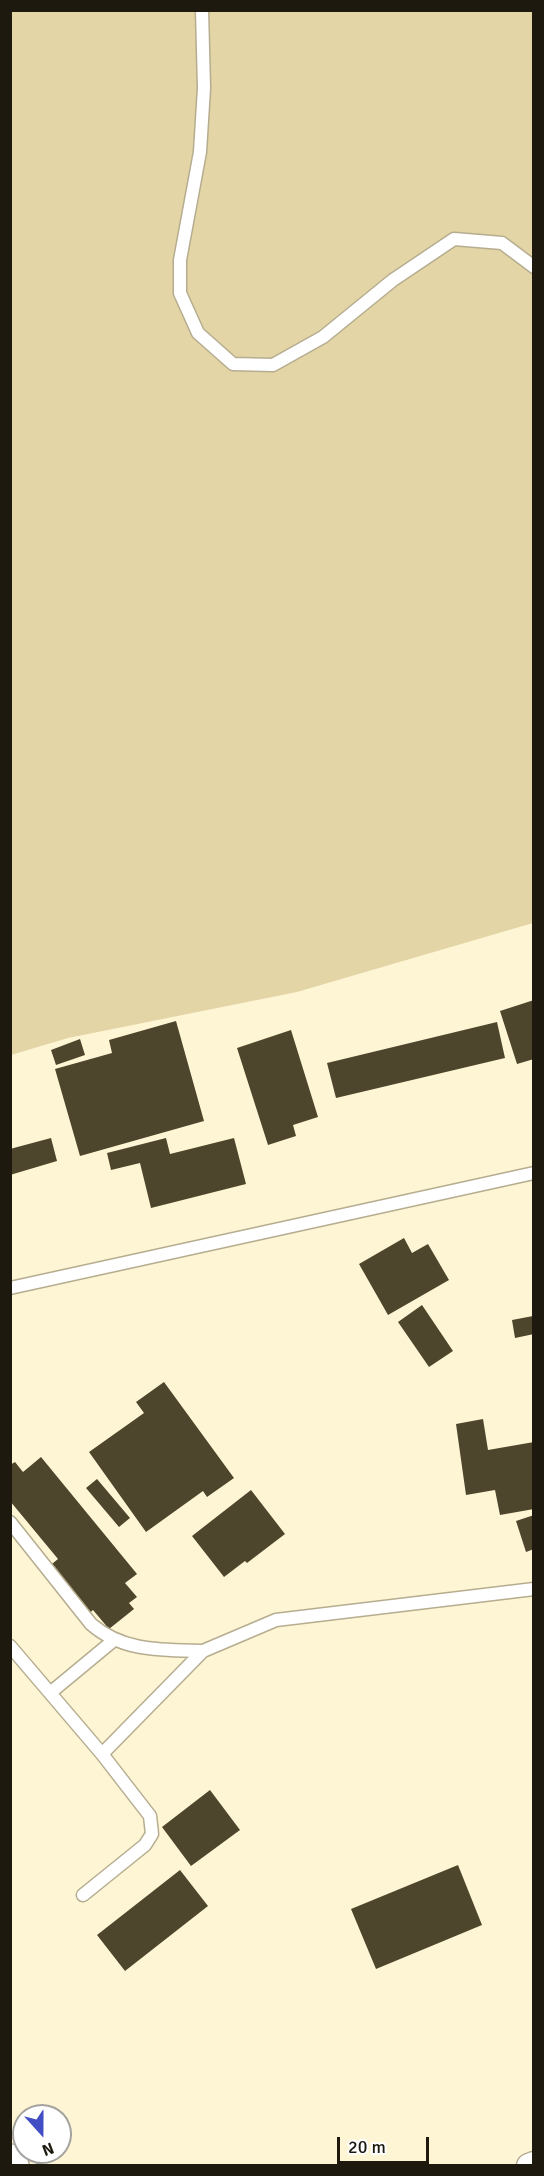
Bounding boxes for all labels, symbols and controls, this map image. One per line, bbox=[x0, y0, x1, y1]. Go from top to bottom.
north arrow bbox=[12, 2104, 72, 2164]
scale bar bbox=[340, 2125, 432, 2163]
text: 20 m bbox=[348, 2136, 386, 2158]
text: N bbox=[39, 2138, 57, 2160]

